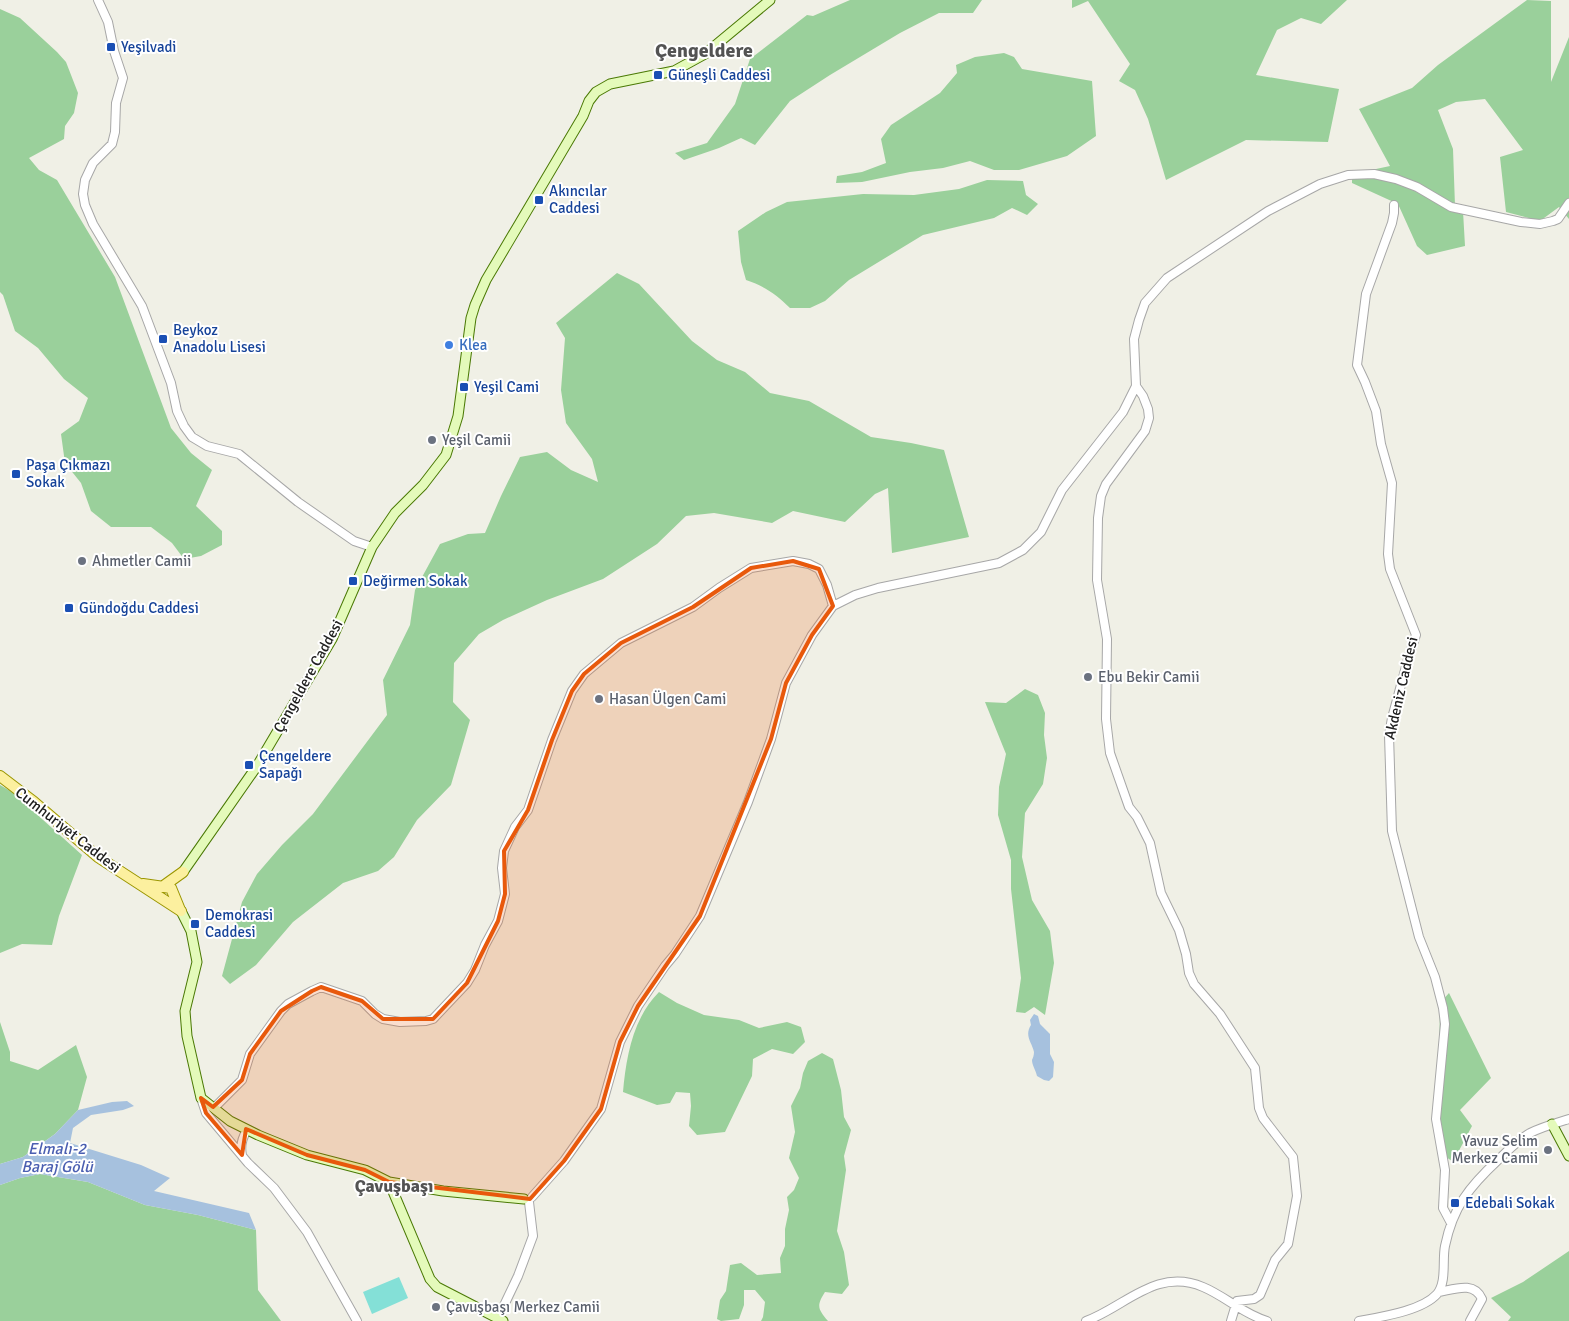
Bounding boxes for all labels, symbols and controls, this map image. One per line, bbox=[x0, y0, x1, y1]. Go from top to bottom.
place label: Yeşilvadi bbox=[121, 38, 176, 56]
district label: Çengeldere bbox=[655, 38, 753, 63]
marker: Yeşilvadi bbox=[105, 41, 117, 53]
place label: Güneşli Caddesi bbox=[668, 66, 770, 84]
marker: Güneşli Caddesi bbox=[652, 69, 664, 81]
place label: Akıncılar Caddesi bbox=[549, 182, 607, 217]
marker: Akıncılar Caddesi bbox=[533, 194, 545, 206]
place label: Beykoz Anadolu Lisesi bbox=[173, 321, 266, 356]
marker: Beykoz Anadolu Lisesi bbox=[157, 333, 169, 345]
place label: Klea bbox=[459, 336, 487, 354]
marker: Klea bbox=[443, 339, 455, 351]
place label: Yeşil Cami bbox=[474, 378, 539, 396]
marker: Yeşil Cami bbox=[458, 381, 470, 393]
place label: Yeşil Camii bbox=[442, 431, 511, 449]
marker: Yeşil Camii bbox=[426, 434, 438, 446]
place label: Paşa Çıkmazı Sokak bbox=[26, 456, 110, 491]
marker: Paşa Çıkmazı Sokak bbox=[10, 468, 22, 480]
place label: Ahmetler Camii bbox=[92, 552, 191, 570]
marker: Ahmetler Camii bbox=[76, 555, 88, 567]
place label: Değirmen Sokak bbox=[363, 572, 468, 590]
marker: Değirmen Sokak bbox=[347, 575, 359, 587]
place label: Gündoğdu Caddesi bbox=[79, 599, 199, 617]
marker: Gündoğdu Caddesi bbox=[63, 602, 75, 614]
street label: Çengeldere Caddesi bbox=[269, 616, 347, 736]
street label: Akdeniz Caddesi bbox=[1380, 635, 1422, 741]
place label: Ebu Bekir Camii bbox=[1098, 668, 1199, 686]
marker: Ebu Bekir Camii bbox=[1082, 671, 1094, 683]
place label: Hasan Ülgen Cami bbox=[609, 690, 726, 708]
marker: Hasan Ülgen Cami bbox=[593, 693, 605, 705]
place label: Çengeldere Sapağı bbox=[259, 747, 332, 782]
marker: Çengeldere Sapağı bbox=[243, 759, 255, 771]
street label: Cumhuriyet Caddesi bbox=[12, 783, 124, 877]
place label: Demokrasi Caddesi bbox=[205, 906, 273, 941]
marker: Demokrasi Caddesi bbox=[189, 918, 201, 930]
place label: Yavuz Selim Merkez Camii bbox=[1451, 1132, 1538, 1167]
water label: Elmalı-2 Baraj Gölü bbox=[21, 1139, 94, 1177]
marker: Yavuz Selim Merkez Camii bbox=[1542, 1144, 1554, 1156]
district label: Çavuşbaşı bbox=[355, 1175, 433, 1197]
place label: Edebali Sokak bbox=[1465, 1194, 1555, 1212]
marker: Edebali Sokak bbox=[1449, 1197, 1461, 1209]
place label: Çavuşbaşı Merkez Camii bbox=[446, 1298, 600, 1316]
marker: Çavuşbaşı Merkez Camii bbox=[430, 1301, 442, 1313]

